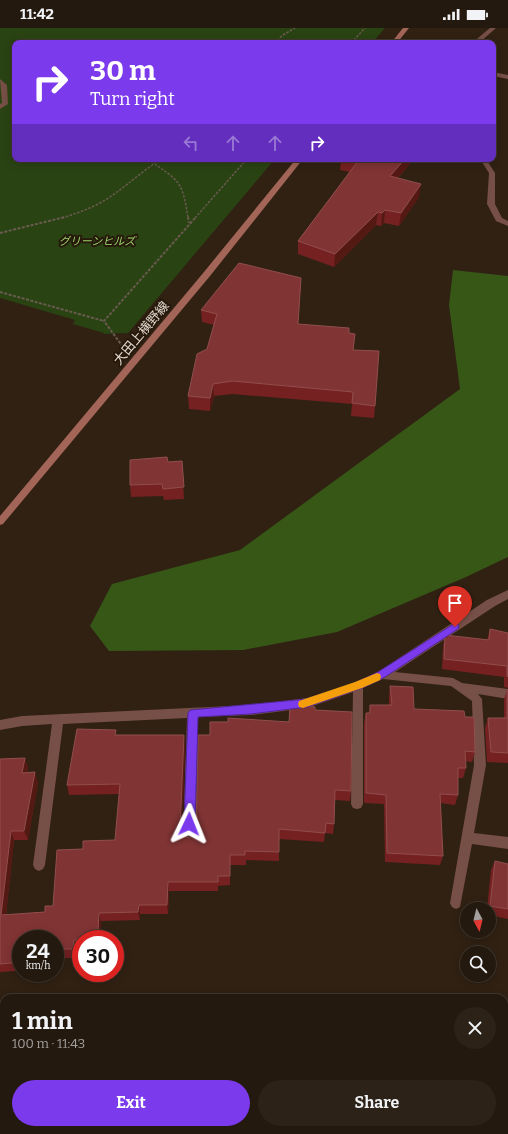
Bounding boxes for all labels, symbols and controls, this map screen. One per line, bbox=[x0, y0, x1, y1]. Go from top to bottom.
text: 11:42 bbox=[20, 5, 54, 23]
text: 30 m bbox=[90, 54, 156, 87]
icon: right bbox=[24, 56, 76, 108]
text: Turn right bbox=[90, 88, 175, 110]
icon: left bbox=[180, 132, 202, 154]
icon: ahead bbox=[222, 132, 244, 154]
icon: ahead bbox=[264, 132, 286, 154]
icon: right bbox=[306, 132, 328, 154]
park label: グリーンヒルズ bbox=[59, 235, 137, 248]
street label: 大田上横野線 bbox=[110, 298, 172, 368]
pin bbox=[438, 586, 472, 627]
icon: arrive bbox=[444, 592, 466, 614]
position arrow bbox=[168, 803, 210, 845]
north arrow bbox=[460, 902, 496, 938]
map controls bbox=[460, 902, 496, 982]
speed limit sign: 30 bbox=[72, 930, 124, 982]
text: 24 bbox=[26, 939, 50, 963]
button: search bbox=[460, 946, 496, 982]
text: km/h bbox=[26, 960, 50, 972]
text: 1 min bbox=[12, 1007, 73, 1035]
button: close bbox=[454, 1007, 496, 1049]
text: 100 m · 11:43 bbox=[12, 1036, 85, 1051]
button: Exit bbox=[12, 1080, 250, 1126]
button: Share bbox=[258, 1080, 496, 1126]

